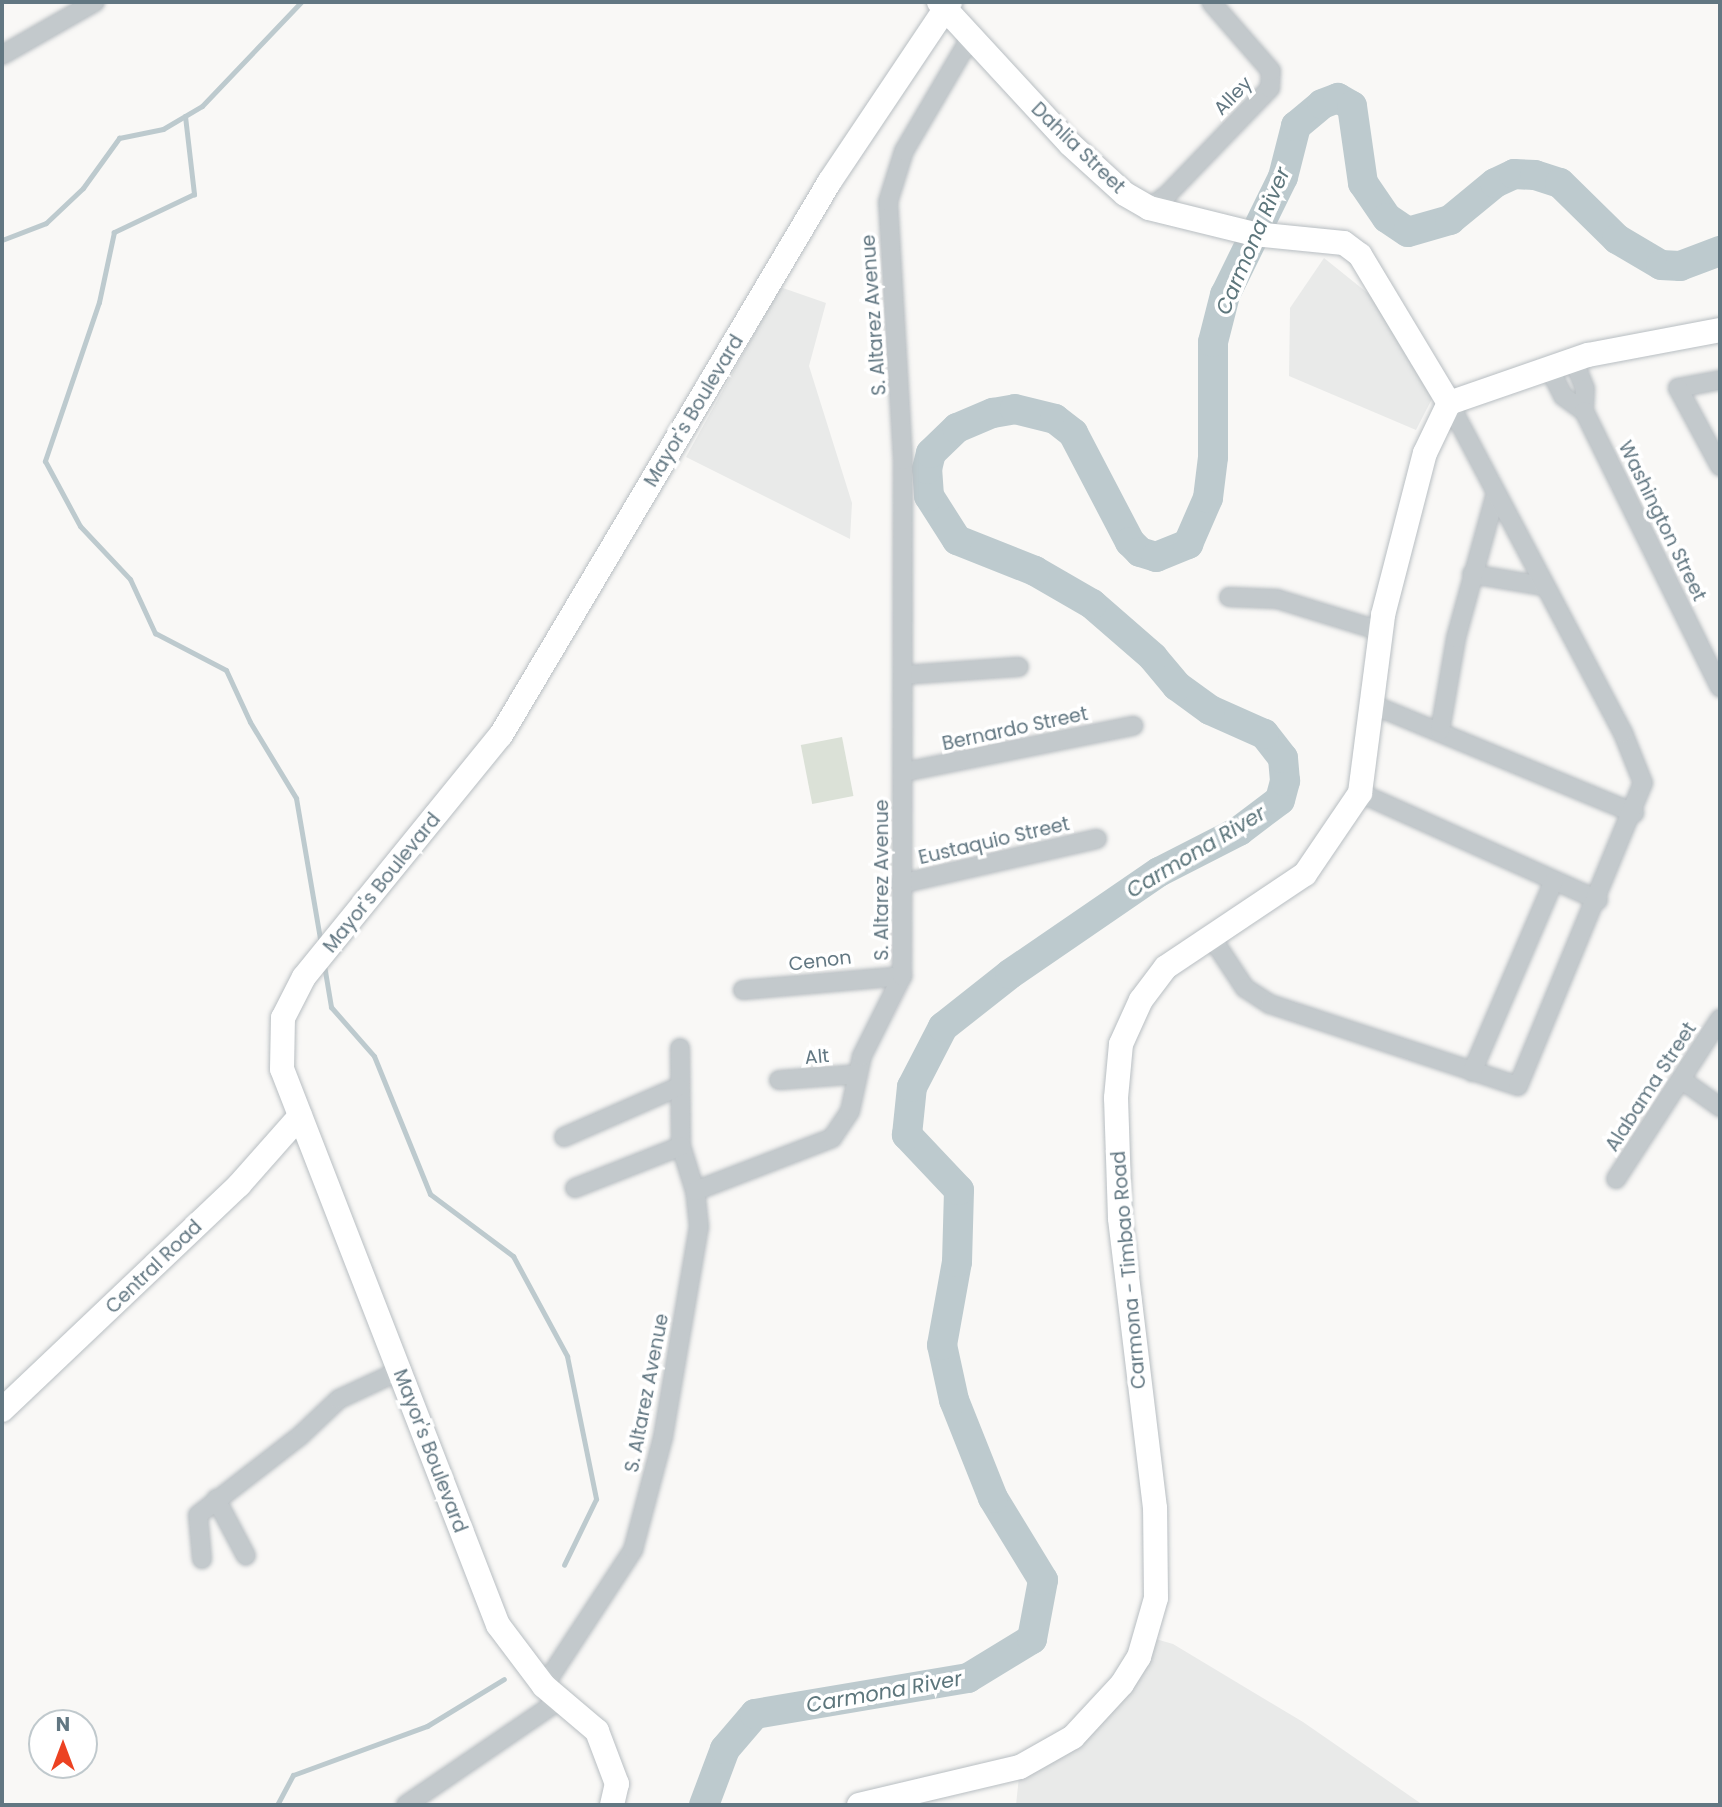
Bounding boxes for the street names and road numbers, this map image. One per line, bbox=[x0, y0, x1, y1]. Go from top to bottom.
street label: Alley bbox=[1209, 72, 1257, 120]
street label: Dahlia Street bbox=[1026, 98, 1130, 198]
street label: S. Altarez Avenue bbox=[857, 234, 891, 396]
street label: Mayor's Boulevard bbox=[640, 331, 748, 491]
street label: Washington Street bbox=[1613, 437, 1711, 605]
street label: Bernardo Street bbox=[940, 702, 1090, 756]
street label: S. Altarez Avenue bbox=[871, 799, 893, 961]
street label: Mayor's Boulevard bbox=[319, 809, 445, 957]
street label: Eustaquio Street bbox=[916, 813, 1072, 869]
street label: Cenon bbox=[787, 946, 853, 976]
street label: Alabama Street bbox=[1601, 1018, 1701, 1156]
street label: Alt bbox=[804, 1045, 830, 1069]
street label: Carmona - Timbao Road bbox=[1107, 1150, 1151, 1390]
street label: Central Road bbox=[101, 1216, 207, 1318]
street label: S. Altarez Avenue bbox=[620, 1312, 674, 1474]
street label: Mayor's Boulevard bbox=[388, 1366, 472, 1536]

